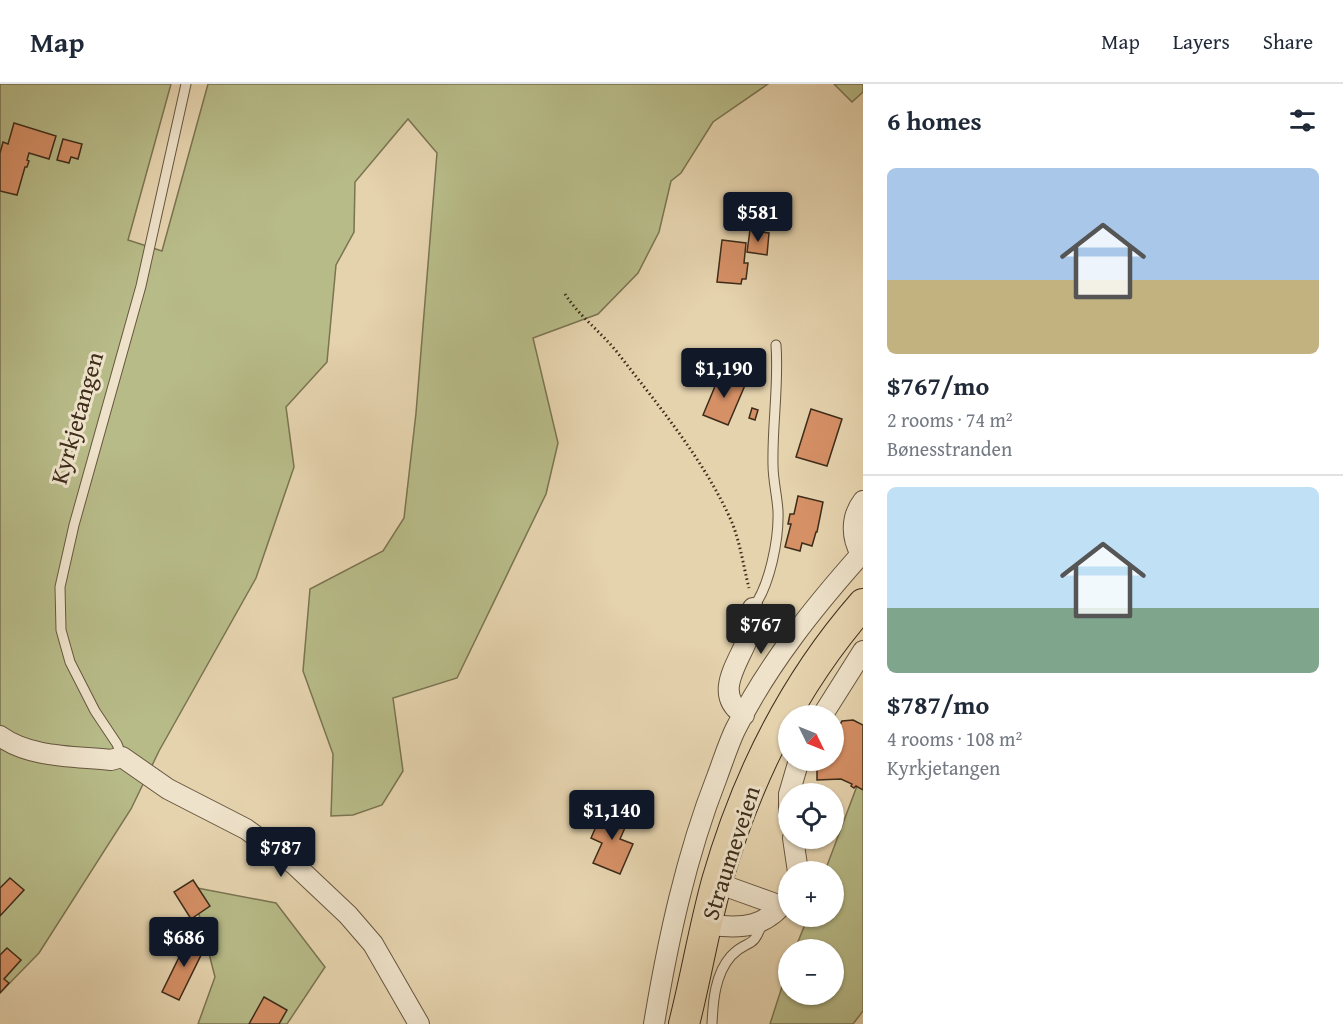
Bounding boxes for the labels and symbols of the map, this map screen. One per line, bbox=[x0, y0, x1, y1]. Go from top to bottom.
pin: $581 bbox=[722, 192, 794, 243]
street label: Kyrkjetangen bbox=[41, 347, 112, 488]
pin: $1,190 bbox=[675, 348, 773, 399]
pin: $767 bbox=[725, 604, 797, 655]
north arrow bbox=[778, 705, 844, 771]
street label: Straumeveien bbox=[692, 781, 769, 924]
pin: $1,140 bbox=[563, 790, 661, 841]
pin: $787 bbox=[245, 827, 317, 878]
pin: $686 bbox=[148, 917, 220, 968]

